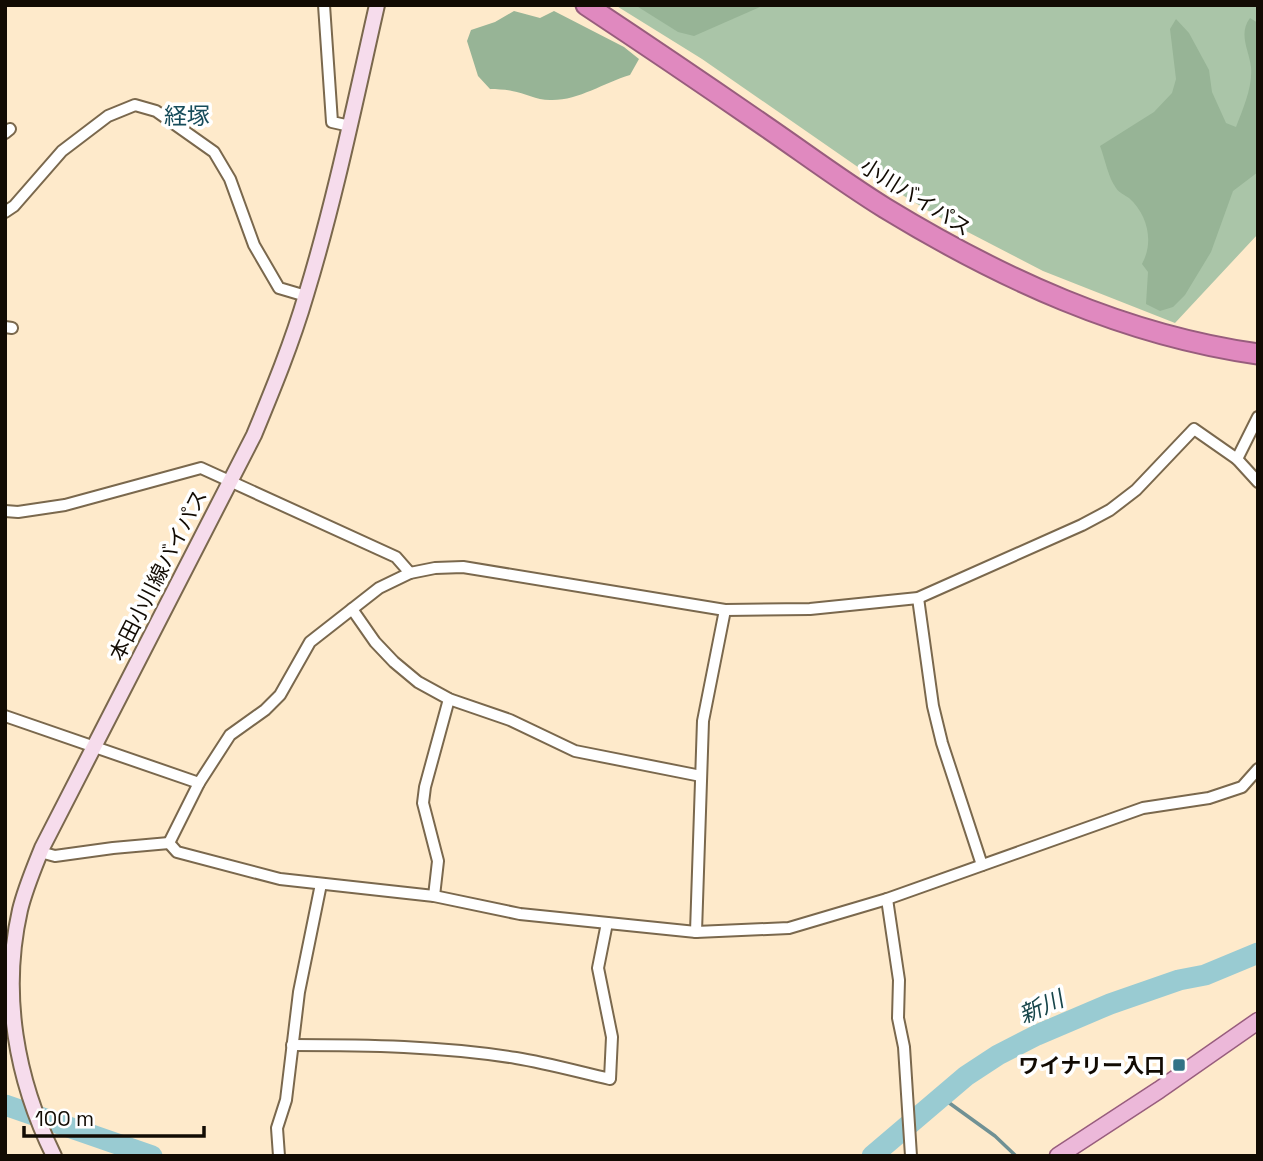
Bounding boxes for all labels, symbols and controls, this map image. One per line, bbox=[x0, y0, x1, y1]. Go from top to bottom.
district label: 経塚 bbox=[164, 101, 210, 131]
street label: 小川バイパス bbox=[856, 152, 976, 242]
street label: 本田小川線バイパス bbox=[103, 485, 213, 665]
water label: 新川 bbox=[1014, 983, 1071, 1030]
place label: ワイナリー入口 bbox=[1018, 1052, 1165, 1079]
marker: ワイナリー入口 bbox=[1171, 1057, 1187, 1073]
scale bar bbox=[24, 1094, 205, 1138]
text: 100 m bbox=[35, 1105, 94, 1132]

